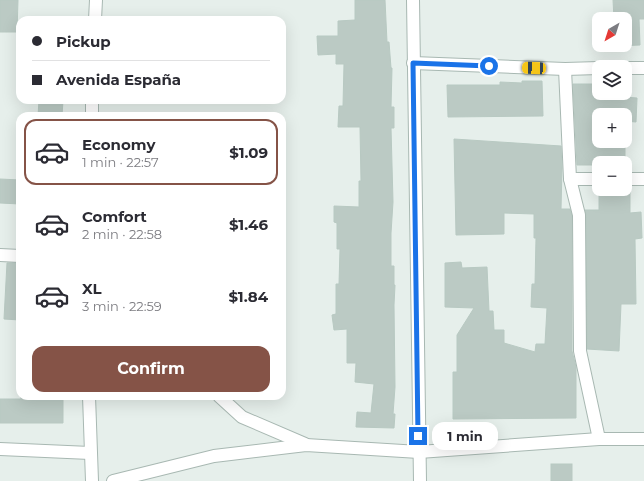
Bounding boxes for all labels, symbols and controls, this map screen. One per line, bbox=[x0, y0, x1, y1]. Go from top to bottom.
north arrow bbox=[592, 12, 632, 52]
map controls bbox=[592, 12, 632, 196]
text: Pickup bbox=[56, 32, 111, 51]
route start bbox=[480, 57, 498, 75]
button: layers bbox=[592, 60, 632, 100]
car bbox=[522, 62, 546, 74]
text: Avenida España bbox=[56, 70, 181, 89]
button: + bbox=[592, 108, 632, 148]
icon: car bbox=[34, 134, 70, 170]
text: Economy bbox=[82, 135, 155, 154]
text: $1.09 bbox=[229, 143, 268, 162]
text: 1 min · 22:57 bbox=[82, 154, 159, 170]
button: − bbox=[592, 156, 632, 196]
icon: car bbox=[34, 206, 70, 242]
text: Comfort bbox=[82, 207, 147, 226]
text: $1.46 bbox=[229, 215, 268, 234]
text: 2 min · 22:58 bbox=[82, 226, 162, 242]
icon: car bbox=[34, 278, 70, 314]
text: XL bbox=[82, 279, 101, 298]
text: $1.84 bbox=[228, 287, 268, 306]
text: 3 min · 22:59 bbox=[82, 298, 162, 314]
button: Confirm bbox=[32, 346, 270, 392]
callout: 1 min bbox=[432, 422, 498, 450]
route end bbox=[409, 427, 427, 445]
text: 1 min bbox=[447, 428, 483, 444]

